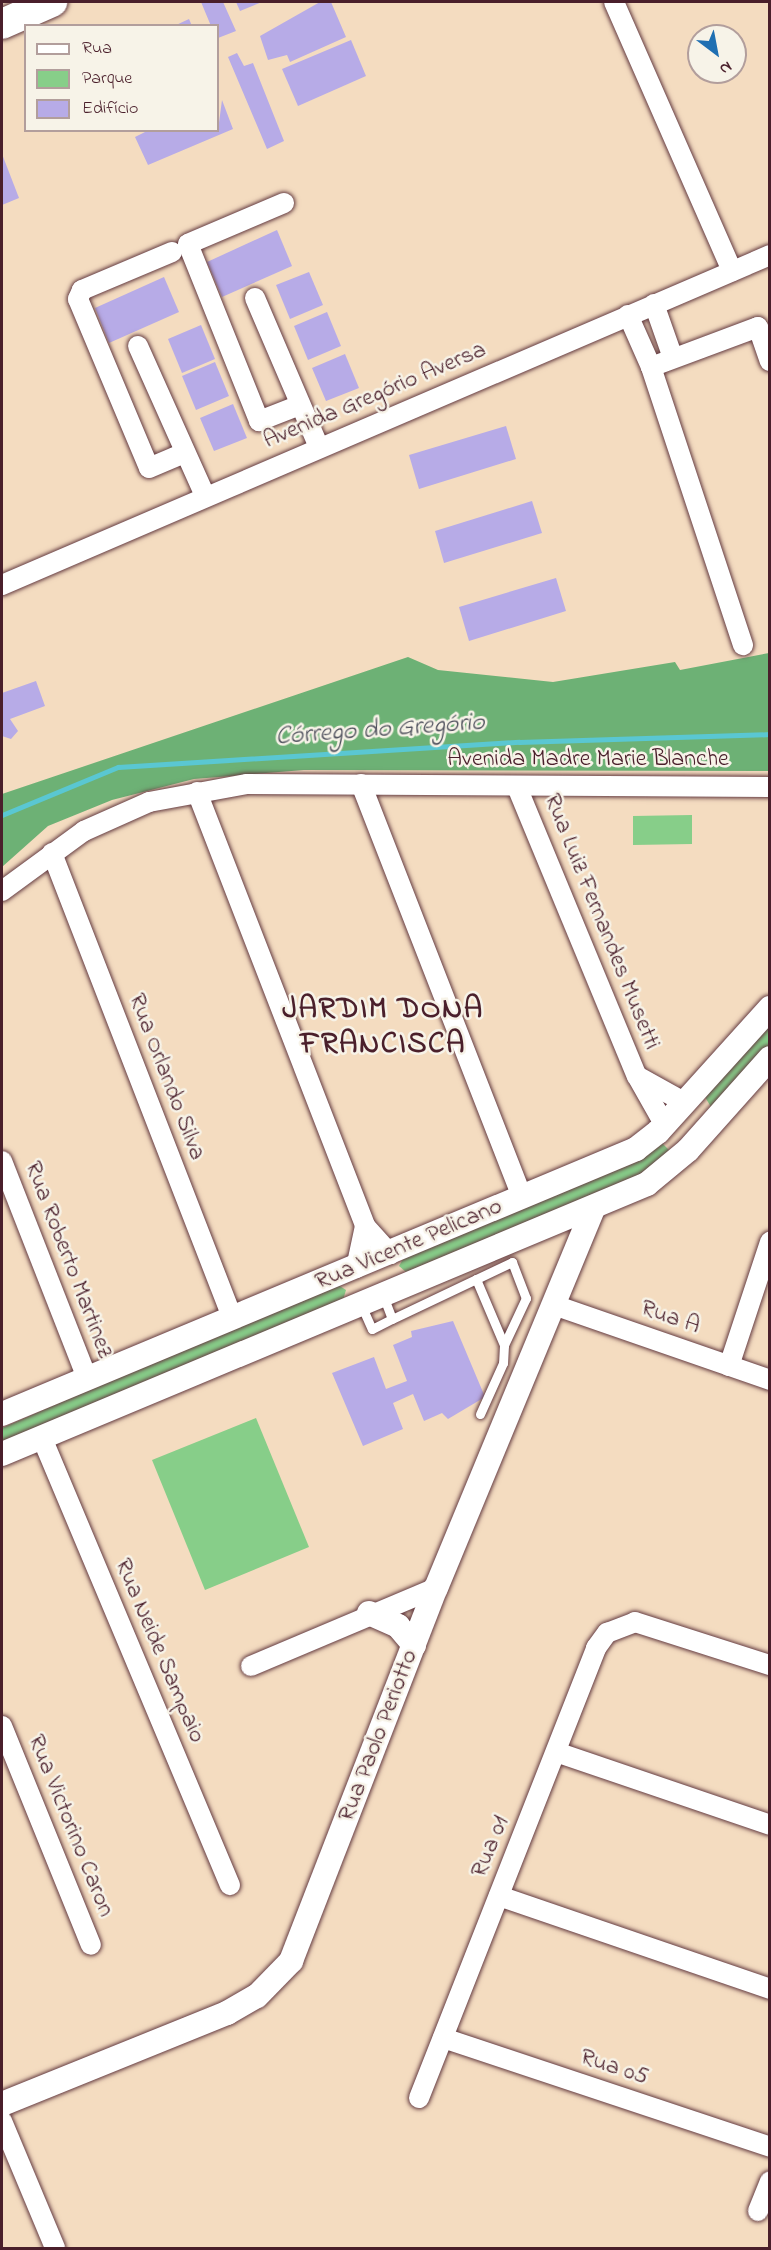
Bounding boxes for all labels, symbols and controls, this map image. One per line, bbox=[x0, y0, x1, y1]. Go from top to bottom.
legend bbox=[24, 24, 219, 132]
north arrow bbox=[687, 24, 747, 84]
text: Rua bbox=[82, 36, 112, 62]
text: N bbox=[715, 55, 736, 81]
text: Parque bbox=[82, 66, 132, 92]
text: Edifício bbox=[82, 96, 138, 122]
street label: Avenida Gregório Aversa bbox=[259, 336, 491, 456]
water label: Córrego do Gregório bbox=[274, 708, 486, 754]
street label: Avenida Madre Marie Blanche bbox=[447, 746, 729, 774]
street label: Rua Luiz Fernandes Musetti bbox=[536, 790, 666, 1054]
street label: Rua Orlando Silva bbox=[121, 990, 211, 1164]
district label: JARDIM DONA FRANCISCA bbox=[282, 992, 484, 1062]
street label: Rua Roberto Martinez bbox=[17, 1158, 119, 1362]
street label: Rua Vicente Pelicano bbox=[311, 1193, 507, 1297]
street label: Rua A bbox=[637, 1295, 703, 1341]
street label: Rua Neide Sampaio bbox=[107, 1555, 211, 1747]
street label: Rua Paolo Periotto bbox=[333, 1646, 425, 1826]
street label: Rua Victorino Caron bbox=[20, 1731, 120, 1921]
street label: Rua 01 bbox=[466, 1812, 516, 1882]
street label: Rua 05 bbox=[576, 2043, 652, 2093]

